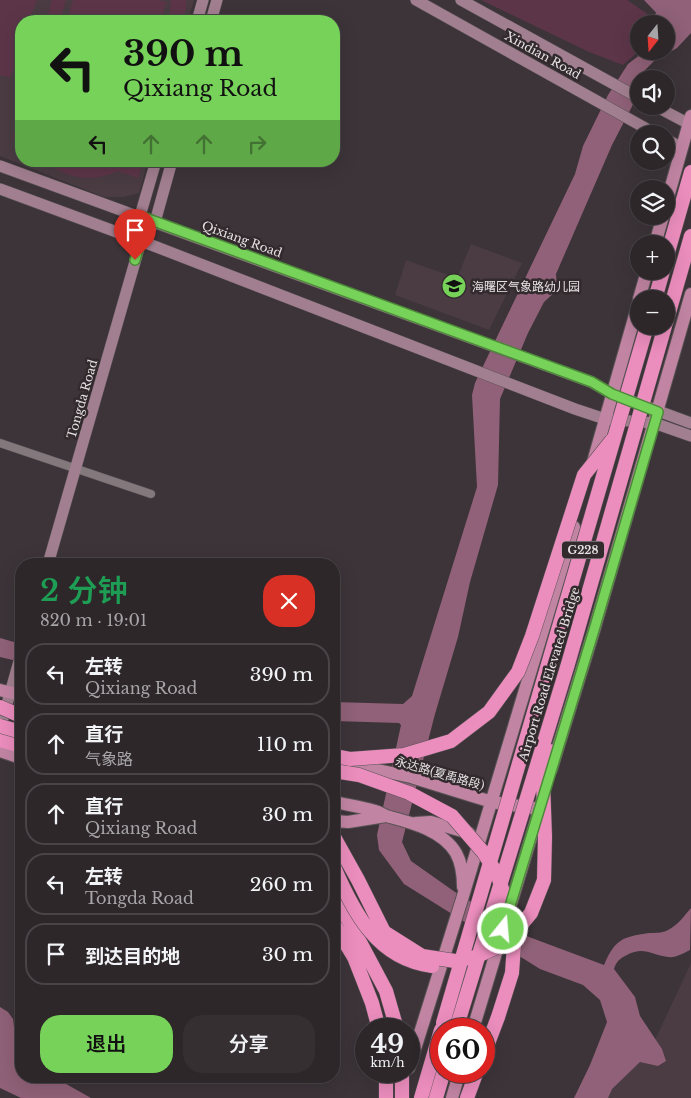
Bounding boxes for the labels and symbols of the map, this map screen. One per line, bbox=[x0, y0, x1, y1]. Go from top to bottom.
north arrow bbox=[630, 15, 675, 60]
street label: Xindian Road bbox=[502, 28, 584, 82]
pin bbox=[114, 209, 156, 260]
street label: Qixiang Road bbox=[200, 218, 284, 260]
school or university icon: 海曙区气象路幼儿园 bbox=[441, 273, 467, 299]
place label: 海曙区气象路幼儿园 bbox=[472, 279, 580, 294]
street label: Tongda Road bbox=[64, 358, 100, 440]
road number: G228 bbox=[562, 542, 604, 558]
street label: Airport Road Elevated Bridge bbox=[515, 585, 583, 764]
street label: 永达路(夏禹路段) bbox=[394, 753, 486, 793]
position arrow bbox=[476, 902, 528, 954]
speed limit sign: 60 bbox=[430, 1018, 495, 1083]

